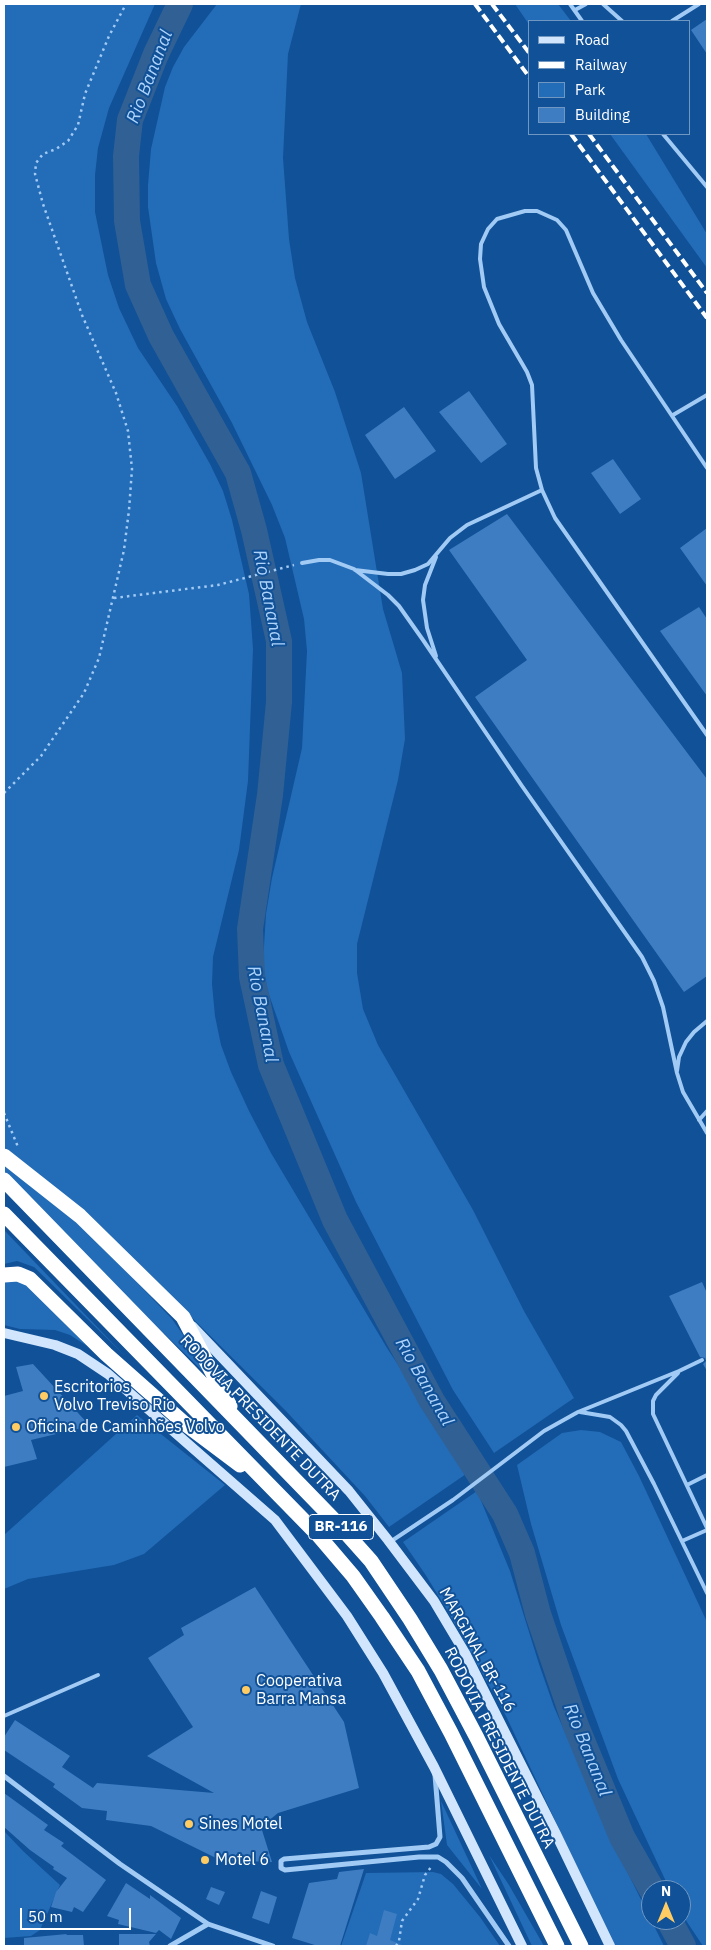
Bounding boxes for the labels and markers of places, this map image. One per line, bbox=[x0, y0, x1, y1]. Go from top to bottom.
place label: Escritorios Volvo Treviso Rio bbox=[54, 1377, 175, 1415]
marker: Escritorios Volvo Treviso Rio bbox=[38, 1390, 50, 1402]
place label: Oficina de Caminhões Volvo bbox=[26, 1417, 225, 1437]
marker: Oficina de Caminhões Volvo bbox=[10, 1421, 22, 1433]
place label: Cooperativa Barra Mansa bbox=[256, 1671, 346, 1709]
marker: Cooperativa Barra Mansa bbox=[240, 1684, 252, 1696]
place label: Sines Motel bbox=[199, 1814, 282, 1834]
marker: Sines Motel bbox=[183, 1818, 195, 1830]
place label: Motel 6 bbox=[215, 1850, 269, 1870]
marker: Motel 6 bbox=[199, 1854, 211, 1866]

